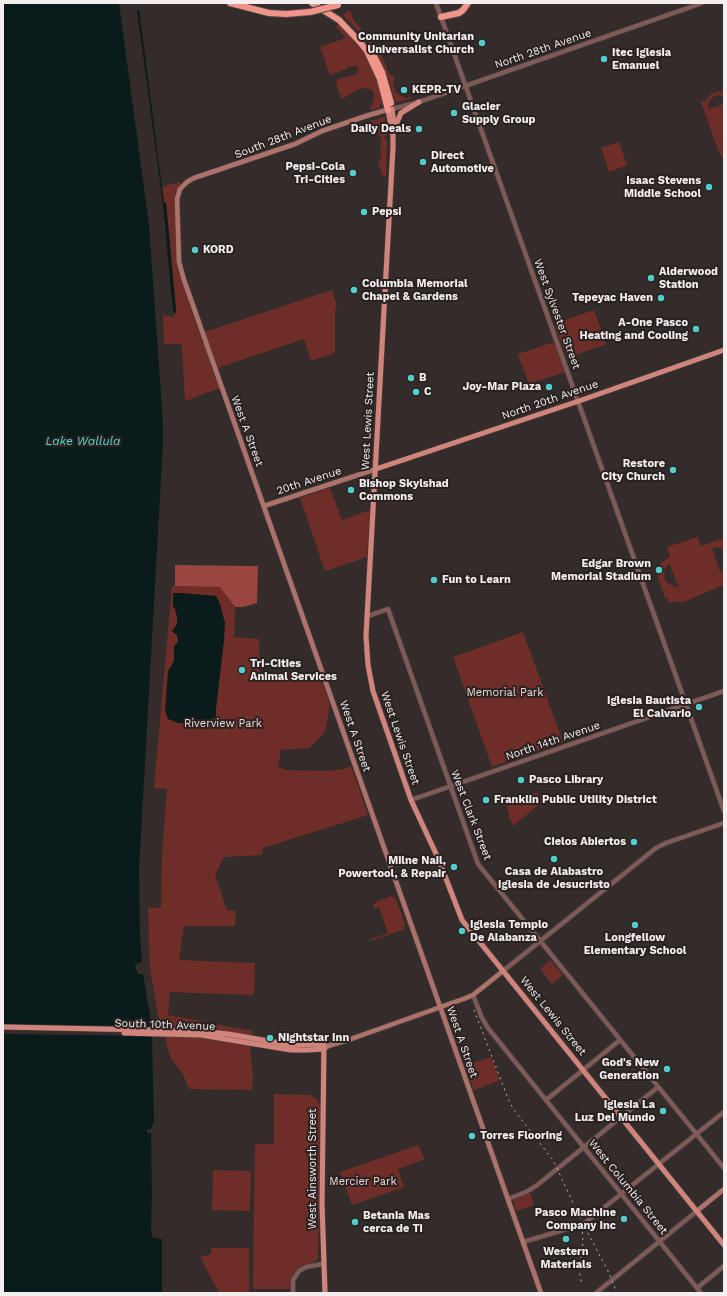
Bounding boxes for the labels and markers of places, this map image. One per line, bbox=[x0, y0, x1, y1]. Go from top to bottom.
place label: Community Unitarian Universalist Church bbox=[358, 30, 474, 56]
marker: Community Unitarian Universalist Church bbox=[477, 38, 487, 48]
place label: Itec Iglesia Emanuel bbox=[612, 46, 671, 72]
marker: Itec Iglesia Emanuel bbox=[599, 54, 609, 64]
place label: KEPR-TV bbox=[412, 83, 461, 97]
marker: KEPR-TV bbox=[399, 85, 409, 95]
place label: Glacier Supply Group bbox=[462, 100, 535, 126]
marker: Glacier Supply Group bbox=[449, 108, 459, 118]
place label: Daily Deals bbox=[351, 122, 411, 136]
marker: Daily Deals bbox=[414, 124, 424, 134]
place label: Direct Automotive bbox=[431, 149, 494, 175]
marker: Direct Automotive bbox=[418, 157, 428, 167]
place label: Pepsi-Cola Tri-Cities bbox=[286, 160, 345, 186]
marker: Pepsi-Cola Tri-Cities bbox=[348, 168, 358, 178]
place label: Isaac Stevens Middle School bbox=[624, 174, 701, 200]
marker: Isaac Stevens Middle School bbox=[704, 182, 714, 192]
place label: Pepsi bbox=[372, 205, 402, 219]
marker: Pepsi bbox=[359, 207, 369, 217]
place label: KORD bbox=[203, 243, 234, 257]
marker: KORD bbox=[190, 245, 200, 255]
place label: Alderwood Station bbox=[659, 265, 718, 291]
marker: Alderwood Station bbox=[646, 273, 656, 283]
place label: Columbia Memorial Chapel & Gardens bbox=[362, 277, 468, 303]
marker: Columbia Memorial Chapel & Gardens bbox=[349, 285, 359, 295]
place label: Tepeyac Haven bbox=[572, 291, 653, 305]
marker: Tepeyac Haven bbox=[656, 293, 666, 303]
place label: A-One Pasco Heating and Cooling bbox=[580, 316, 688, 342]
marker: A-One Pasco Heating and Cooling bbox=[691, 324, 701, 334]
place label: B bbox=[419, 371, 427, 385]
marker: B bbox=[406, 373, 416, 383]
place label: Joy-Mar Plaza bbox=[462, 380, 541, 394]
marker: Joy-Mar Plaza bbox=[544, 382, 554, 392]
place label: C bbox=[424, 385, 431, 399]
marker: C bbox=[411, 387, 421, 397]
place label: Restore City Church bbox=[601, 457, 665, 483]
marker: Restore City Church bbox=[668, 465, 678, 475]
place label: Bishop Skylshad Commons bbox=[359, 477, 449, 503]
marker: Bishop Skylshad Commons bbox=[346, 485, 356, 495]
place label: Edgar Brown Memorial Stadium bbox=[551, 557, 651, 583]
marker: Edgar Brown Memorial Stadium bbox=[654, 565, 664, 575]
place label: Fun to Learn bbox=[442, 573, 511, 587]
marker: Fun to Learn bbox=[429, 575, 439, 585]
place label: Tri-Cities Animal Services bbox=[250, 657, 337, 683]
marker: Tri-Cities Animal Services bbox=[237, 665, 247, 675]
place label: Iglesia Bautista El Calvario bbox=[607, 694, 691, 720]
marker: Iglesia Bautista El Calvario bbox=[694, 702, 704, 712]
place label: Pasco Library bbox=[529, 773, 603, 787]
marker: Pasco Library bbox=[516, 775, 526, 785]
place label: Franklin Public Utility District bbox=[494, 793, 657, 807]
marker: Franklin Public Utility District bbox=[481, 795, 491, 805]
place label: Cielos Abiertos bbox=[544, 835, 626, 849]
marker: Cielos Abiertos bbox=[629, 837, 639, 847]
place label: Milne Nail, Powertool, & Repair bbox=[338, 854, 446, 880]
marker: Casa de Alabastro Iglesia de Jesucristo bbox=[549, 854, 559, 864]
marker: Milne Nail, Powertool, & Repair bbox=[449, 862, 459, 872]
place label: Casa de Alabastro Iglesia de Jesucristo bbox=[498, 865, 610, 891]
place label: Iglesia Templo De Alabanza bbox=[470, 918, 548, 944]
marker: Longfellow Elementary School bbox=[630, 920, 640, 930]
marker: Iglesia Templo De Alabanza bbox=[457, 926, 467, 936]
place label: Longfellow Elementary School bbox=[584, 931, 686, 957]
place label: Nightstar Inn bbox=[278, 1031, 349, 1045]
marker: Nightstar Inn bbox=[265, 1033, 275, 1043]
place label: God's New Generation bbox=[599, 1056, 659, 1082]
marker: God's New Generation bbox=[662, 1064, 672, 1074]
place label: Iglesia La Luz Del Mundo bbox=[575, 1098, 655, 1124]
marker: Iglesia La Luz Del Mundo bbox=[658, 1106, 668, 1116]
place label: Torres Flooring bbox=[480, 1129, 562, 1143]
marker: Torres Flooring bbox=[467, 1131, 477, 1141]
place label: Pasco Machine Company Inc bbox=[535, 1206, 616, 1232]
place label: Betania Mas cerca de Ti bbox=[363, 1209, 430, 1235]
marker: Pasco Machine Company Inc bbox=[619, 1214, 629, 1224]
marker: Betania Mas cerca de Ti bbox=[350, 1217, 360, 1227]
marker: Western Materials bbox=[561, 1234, 571, 1244]
place label: Western Materials bbox=[540, 1245, 592, 1271]

